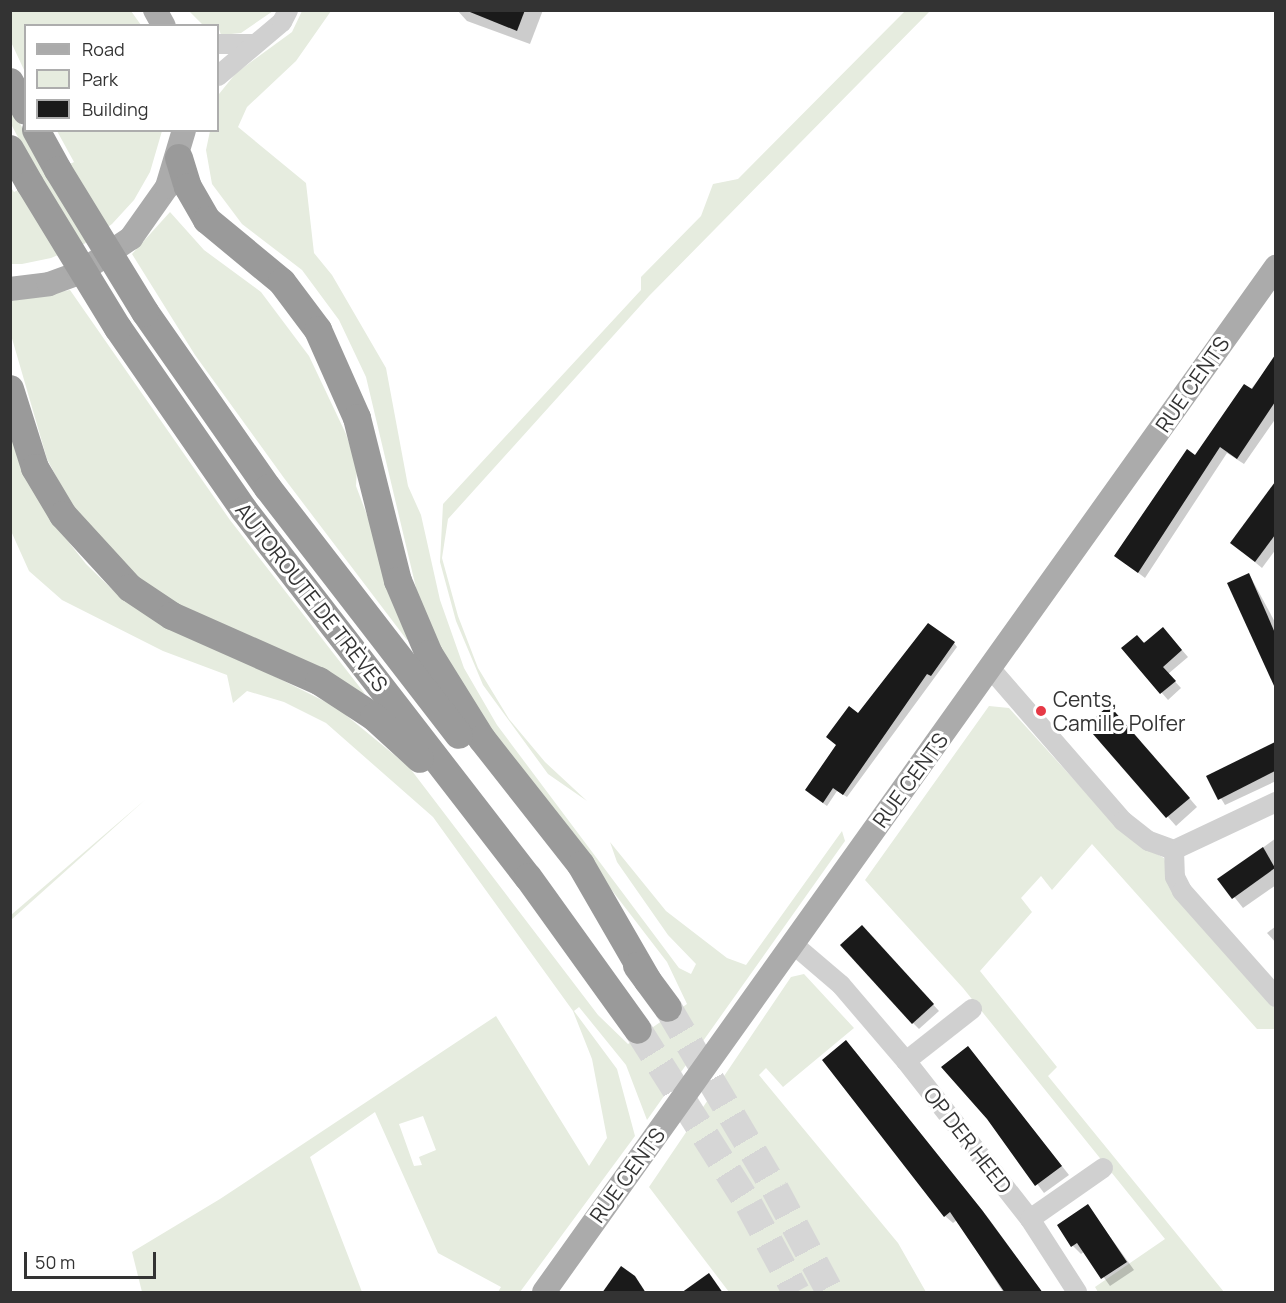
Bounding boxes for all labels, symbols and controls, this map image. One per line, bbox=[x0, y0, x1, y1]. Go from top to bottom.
legend bbox=[24, 24, 219, 132]
text: Road bbox=[82, 37, 125, 61]
text: Park bbox=[82, 67, 118, 91]
text: Building bbox=[82, 97, 148, 121]
street label: RUE CENTS bbox=[1150, 331, 1234, 437]
street label: AUTOROUTE DE TRÈVES bbox=[231, 498, 393, 696]
place label: Cents, Camille Polfer bbox=[1053, 686, 1185, 736]
marker: Cents, Camille Polfer bbox=[1034, 704, 1048, 718]
street label: RUE CENTS bbox=[867, 728, 953, 832]
street label: OP DER HEED bbox=[919, 1082, 1017, 1198]
street label: RUE CENTS bbox=[584, 1123, 670, 1227]
scale bar bbox=[27, 1240, 159, 1278]
text: 50 m bbox=[35, 1250, 75, 1274]

